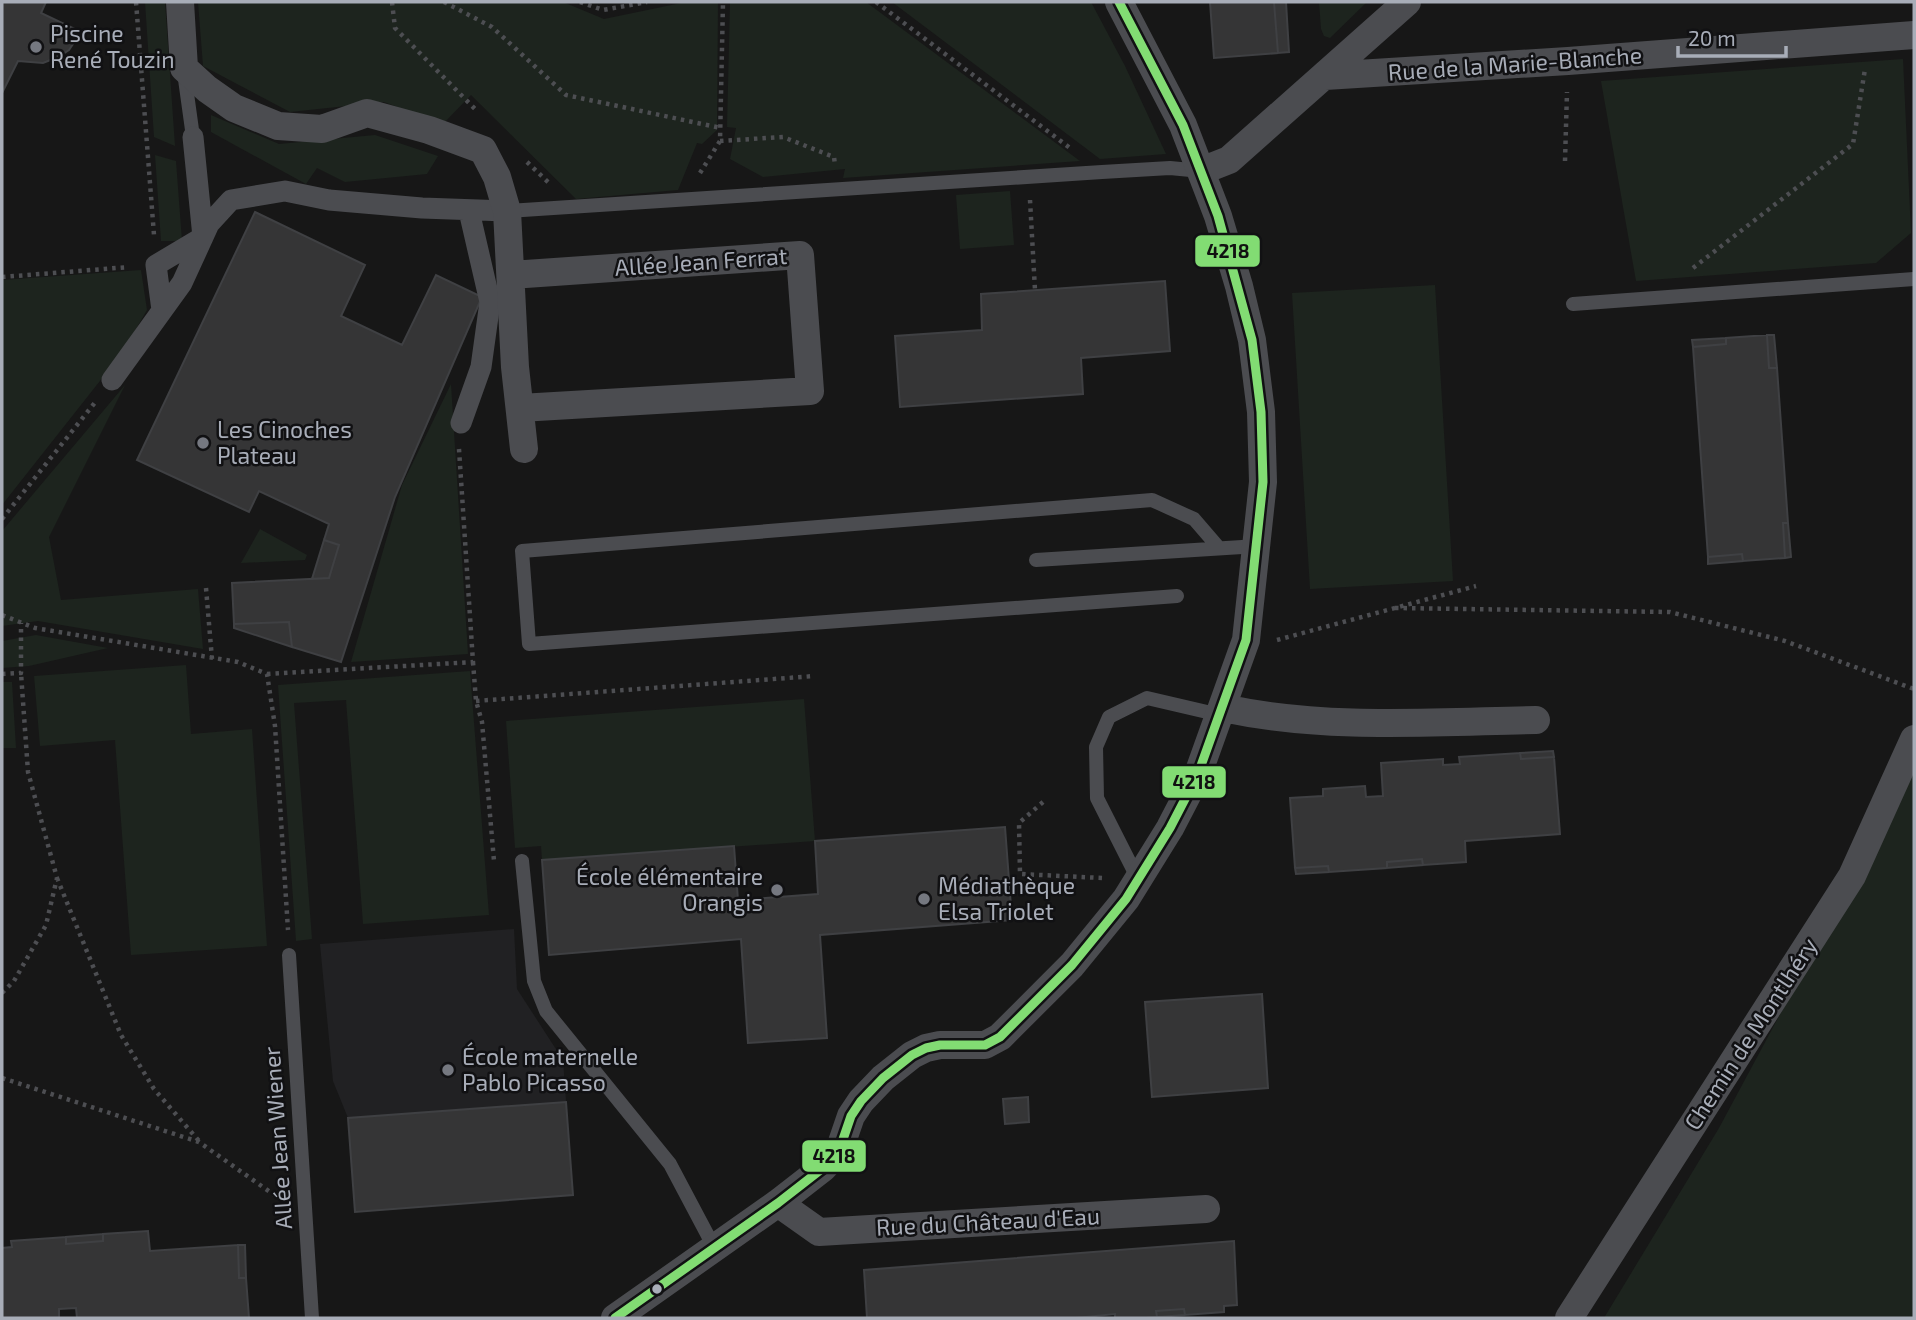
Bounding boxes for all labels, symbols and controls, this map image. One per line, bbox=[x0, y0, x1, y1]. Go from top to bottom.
scale bar bbox=[1678, 14, 1786, 58]
place label: Piscine René Touzin bbox=[50, 19, 175, 73]
text: 20 m bbox=[1688, 25, 1736, 50]
marker: Piscine René Touzin bbox=[28, 39, 44, 55]
street label: Rue de la Marie-Blanche bbox=[1387, 40, 1643, 86]
line badge: 4218 bbox=[1194, 234, 1261, 268]
text: 4218 bbox=[1206, 239, 1250, 262]
street label: Allée Jean Ferrat bbox=[614, 241, 788, 281]
place label: Les Cinoches Plateau bbox=[217, 415, 352, 469]
marker: Les Cinoches Plateau bbox=[195, 435, 211, 451]
line badge: 4218 bbox=[1161, 765, 1227, 799]
text: 4218 bbox=[1172, 770, 1216, 793]
place label: École élémentaire Orangis bbox=[576, 862, 763, 916]
place label: Médiathèque Elsa Triolet bbox=[938, 871, 1075, 925]
marker: École élémentaire Orangis bbox=[769, 882, 785, 898]
marker: Médiathèque Elsa Triolet bbox=[916, 891, 932, 907]
street label: Chemin de Montlhéry bbox=[1678, 932, 1823, 1135]
place label: École maternelle Pablo Picasso bbox=[462, 1042, 638, 1096]
street label: Allée Jean Wiener bbox=[257, 1046, 297, 1230]
marker: École maternelle Pablo Picasso bbox=[440, 1062, 456, 1078]
line badge: 4218 bbox=[801, 1139, 867, 1173]
text: 4218 bbox=[812, 1144, 856, 1167]
street label: Rue du Château d'Eau bbox=[875, 1201, 1100, 1241]
unlabelled marker bbox=[650, 1282, 664, 1296]

